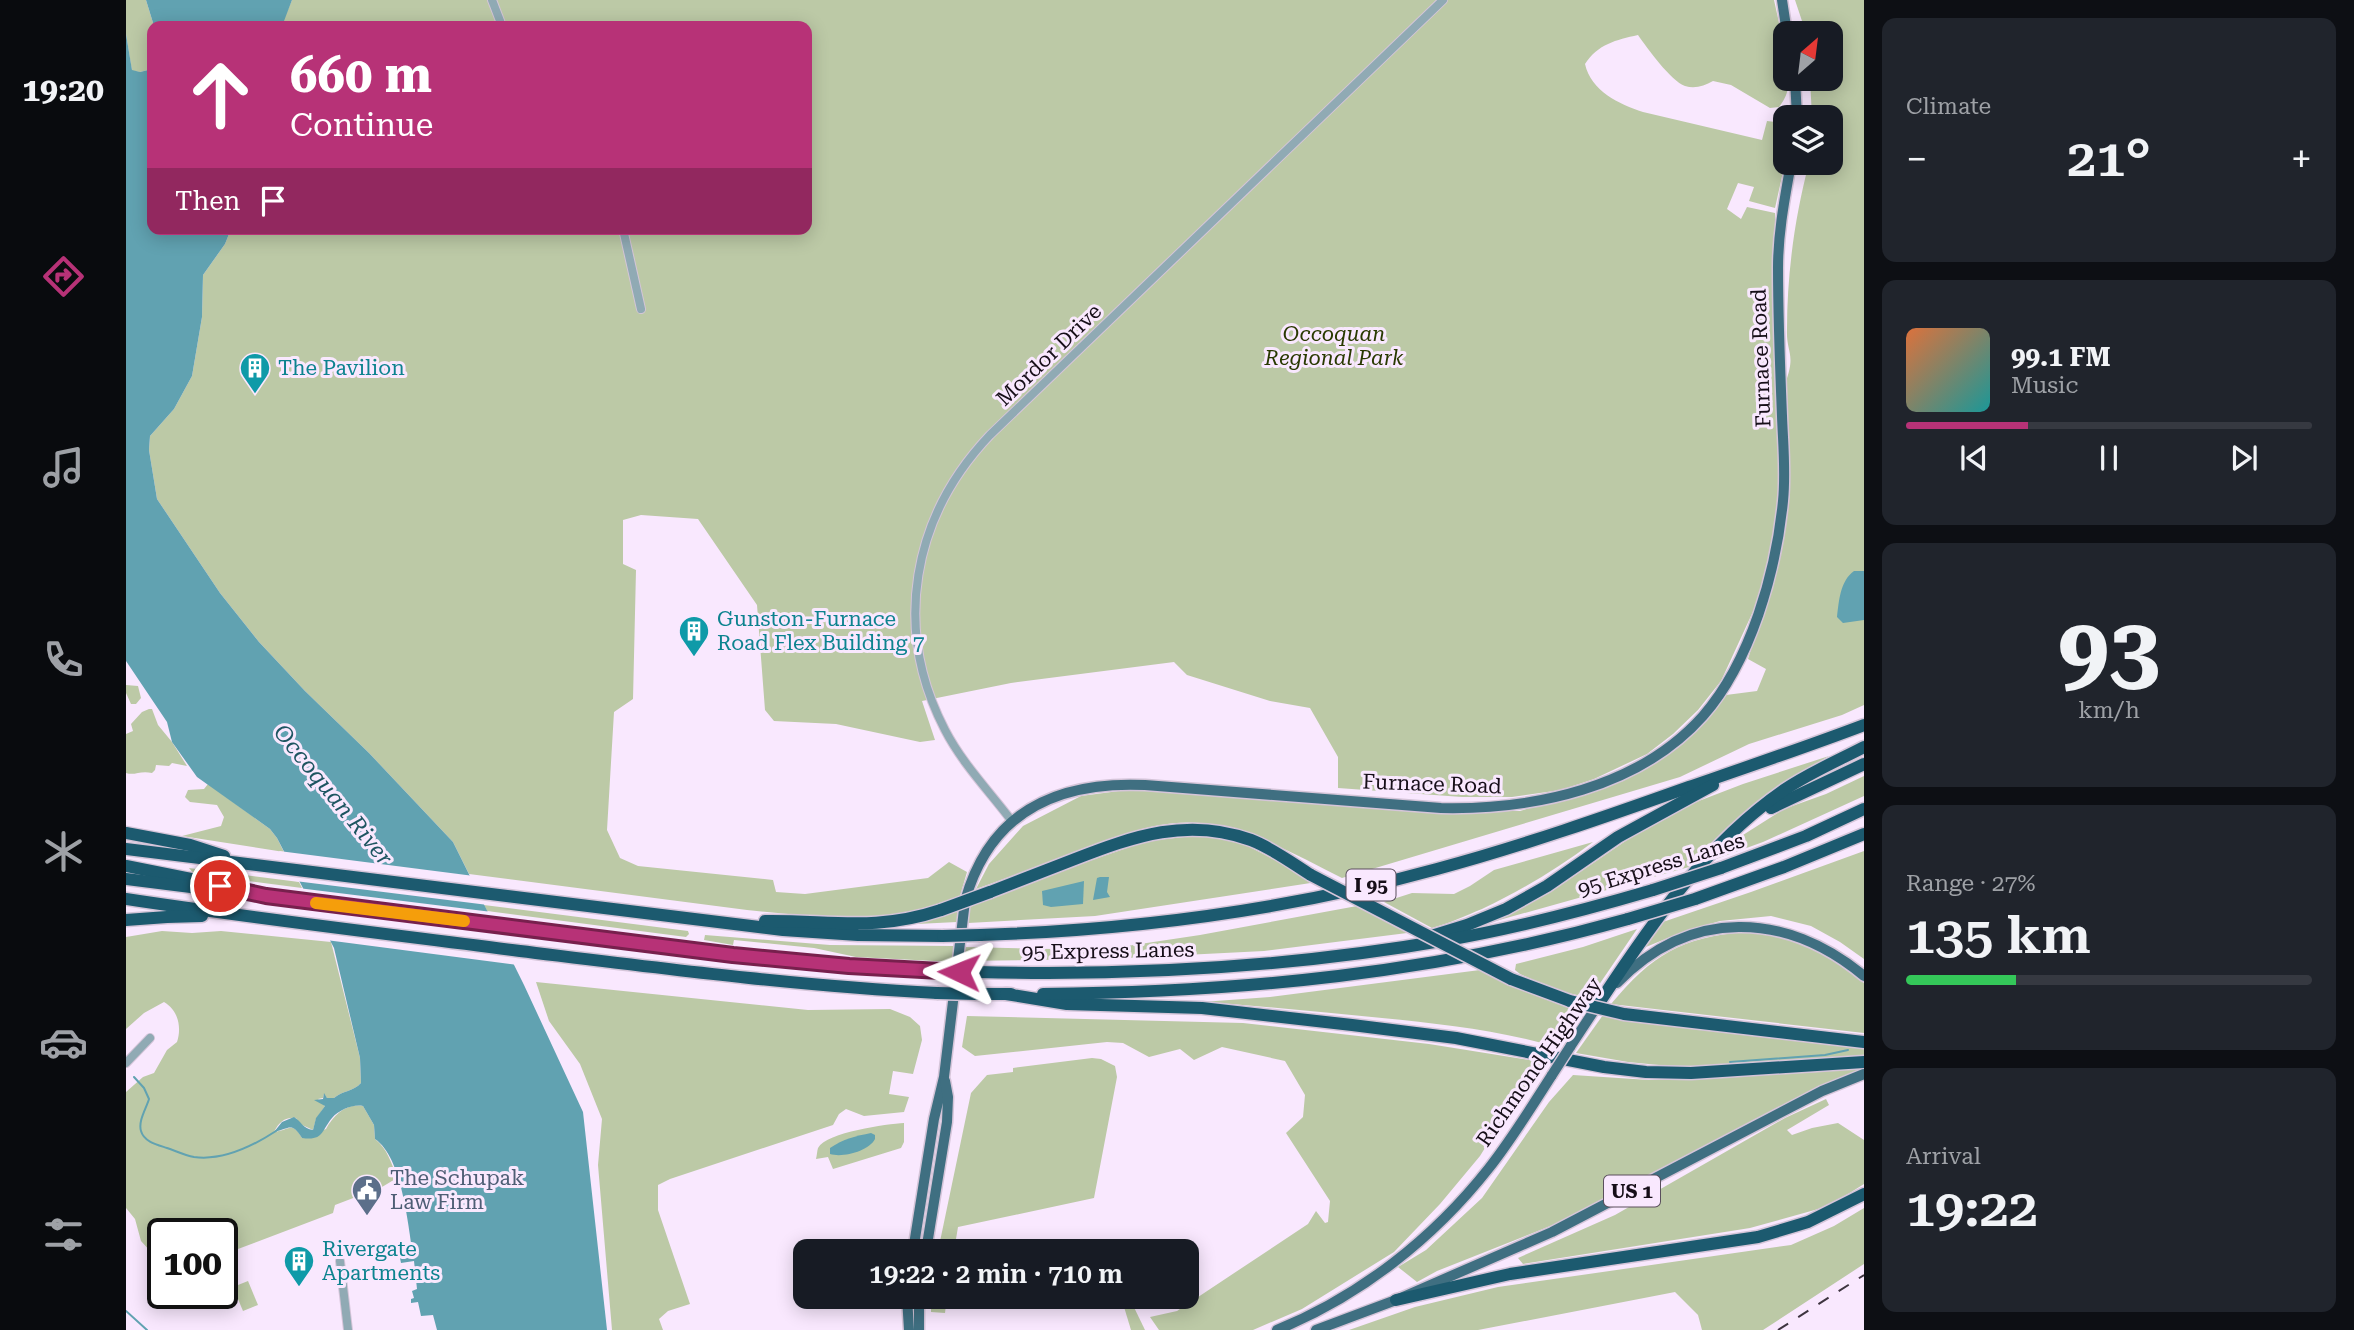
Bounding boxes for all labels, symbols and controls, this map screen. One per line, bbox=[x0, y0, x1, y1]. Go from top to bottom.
north arrow bbox=[1773, 21, 1843, 91]
map controls bbox=[1773, 21, 1843, 175]
text: 660 m bbox=[290, 47, 432, 104]
icon: ahead bbox=[175, 49, 266, 140]
text: 19:20 bbox=[22, 71, 104, 109]
text: Climate bbox=[1906, 93, 1991, 120]
button: layers bbox=[1773, 105, 1843, 175]
text: Continue bbox=[290, 106, 433, 144]
text: 21° bbox=[2067, 128, 2151, 189]
text: − bbox=[1906, 137, 1927, 181]
text: + bbox=[2291, 137, 2312, 181]
icon: arrive bbox=[254, 182, 292, 220]
text: Then bbox=[175, 186, 240, 216]
icon: directions bbox=[39, 252, 88, 301]
street label: Furnace Road bbox=[1747, 287, 1775, 428]
street label: Mordor Drive bbox=[992, 299, 1106, 411]
park label: Occoquan Regional Park bbox=[1264, 322, 1404, 370]
text: 99.1 FM bbox=[2011, 342, 2111, 372]
building icon: The Pavilion bbox=[238, 351, 272, 395]
place label: The Pavilion bbox=[278, 356, 405, 380]
text: Music bbox=[2011, 372, 2078, 399]
icon: previous bbox=[1955, 439, 1993, 477]
icon: pause bbox=[2090, 439, 2128, 477]
icon: next bbox=[2225, 439, 2263, 477]
icon: music bbox=[39, 443, 88, 492]
text: 93 bbox=[2058, 598, 2160, 704]
place label: Gunston-Furnace Road Flex Building 7 bbox=[717, 607, 925, 655]
building icon: Gunston-Furnace Road Flex Building 7 bbox=[677, 614, 711, 658]
icon: phone bbox=[39, 635, 88, 684]
text: km/h bbox=[2078, 697, 2140, 724]
water label: Occoquan River bbox=[268, 719, 398, 871]
street label: Furnace Road bbox=[1362, 770, 1503, 798]
icon: climate bbox=[39, 827, 88, 876]
street label: 95 Express Lanes bbox=[1575, 828, 1747, 902]
pin bbox=[190, 856, 250, 916]
icon: arrive bbox=[201, 867, 239, 905]
road number: I 95 bbox=[1346, 870, 1396, 900]
text: Range · 27% bbox=[1906, 870, 2035, 897]
text: 135 km bbox=[1906, 905, 2091, 966]
position arrow bbox=[922, 935, 996, 1009]
street label: 95 Express Lanes bbox=[1021, 937, 1195, 965]
street label: Richmond Highway bbox=[1472, 972, 1607, 1151]
icon: car bbox=[39, 1018, 88, 1067]
text: Arrival bbox=[1906, 1143, 1981, 1170]
place label: The Schupak Law Firm bbox=[390, 1166, 524, 1214]
public building icon: The Schupak Law Firm bbox=[350, 1173, 384, 1217]
road number: US 1 bbox=[1604, 1176, 1660, 1206]
text: 19:22 bbox=[1906, 1178, 2038, 1239]
icon: filters bbox=[39, 1210, 88, 1259]
speed limit sign: 100 bbox=[147, 1218, 238, 1309]
place label: Rivergate Apartments bbox=[322, 1237, 440, 1285]
building icon: Rivergate Apartments bbox=[282, 1244, 316, 1288]
text: 19:22 · 2 min · 710 m bbox=[869, 1259, 1123, 1289]

